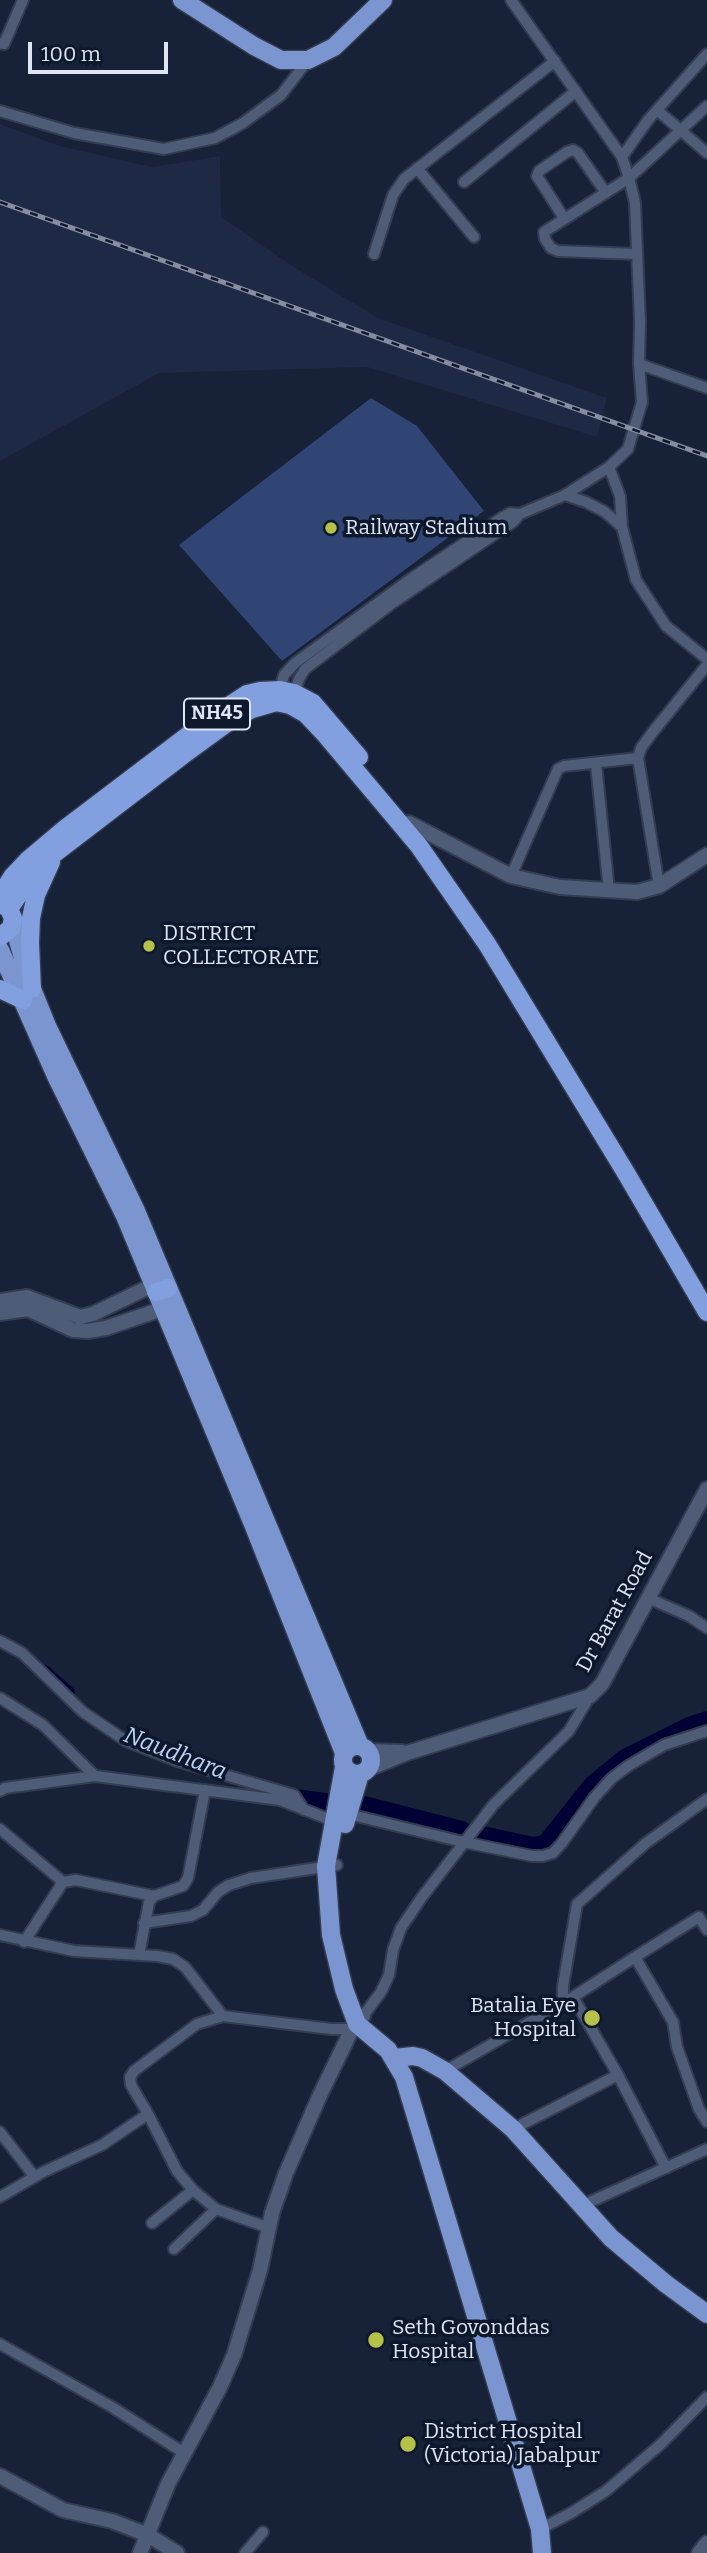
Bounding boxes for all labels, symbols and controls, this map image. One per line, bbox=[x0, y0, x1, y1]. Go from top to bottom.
scale bar bbox=[32, 28, 172, 72]
text: 100 m bbox=[41, 41, 101, 67]
place label: Railway Stadium bbox=[345, 515, 507, 541]
marker: Railway Stadium bbox=[323, 520, 339, 536]
road number: NH45 bbox=[184, 698, 250, 730]
place label: DISTRICT COLLECTORATE bbox=[163, 921, 319, 971]
marker: DISTRICT COLLECTORATE bbox=[141, 938, 157, 954]
street label: Dr Barat Road bbox=[571, 1547, 659, 1677]
water label: Naudhara bbox=[120, 1722, 230, 1786]
place label: Batalia Eye Hospital bbox=[470, 1993, 576, 2043]
marker: Batalia Eye Hospital bbox=[582, 2008, 602, 2028]
place label: Seth Govonddas Hospital bbox=[392, 2315, 550, 2365]
marker: Seth Govonddas Hospital bbox=[366, 2330, 386, 2350]
place label: District Hospital (Victoria) Jabalpur bbox=[424, 2419, 600, 2469]
marker: District Hospital (Victoria) Jabalpur bbox=[398, 2434, 418, 2454]

